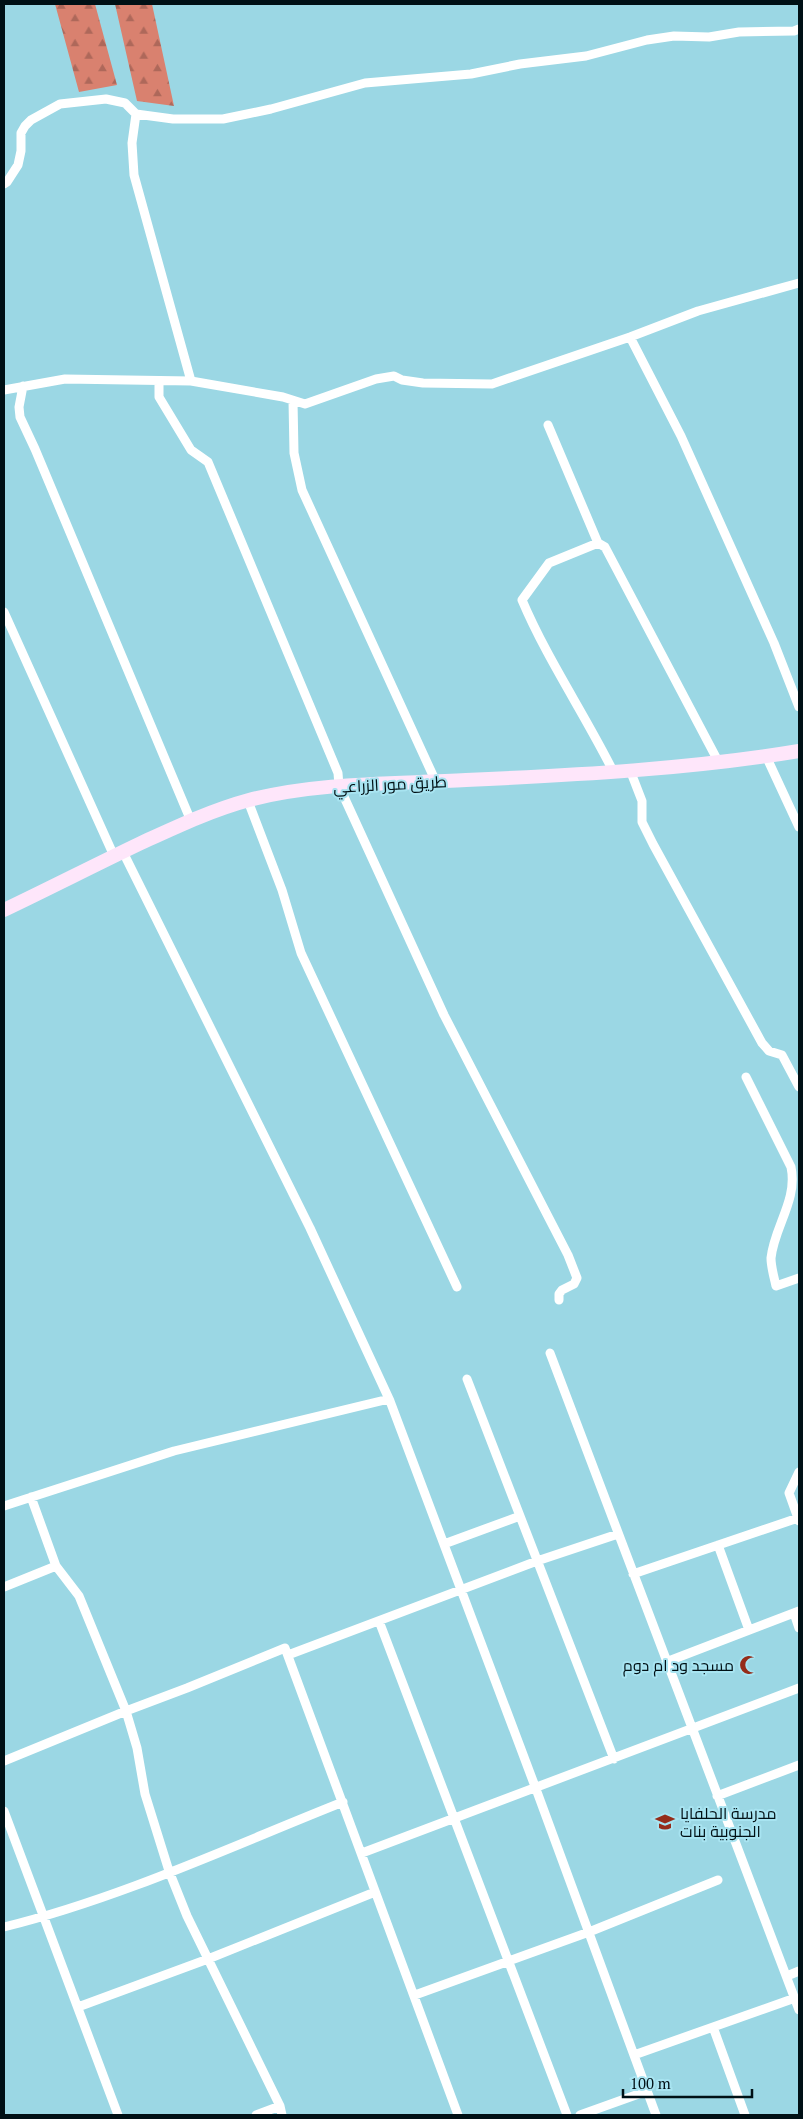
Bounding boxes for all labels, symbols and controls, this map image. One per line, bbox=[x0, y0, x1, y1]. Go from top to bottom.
street label: طريق مور الزراعي bbox=[333, 770, 448, 801]
place label: مسجد ود ام دوم bbox=[623, 1654, 734, 1677]
mosque icon: مسجد ود ام دوم bbox=[738, 1654, 760, 1676]
place label: مدرسة الحلفايا الجنوبية بنات bbox=[680, 1802, 777, 1842]
school or university icon: مدرسة الحلفايا الجنوبية بنات bbox=[654, 1811, 676, 1833]
scale bar bbox=[623, 2066, 752, 2098]
text: 100 m bbox=[630, 2073, 671, 2093]

